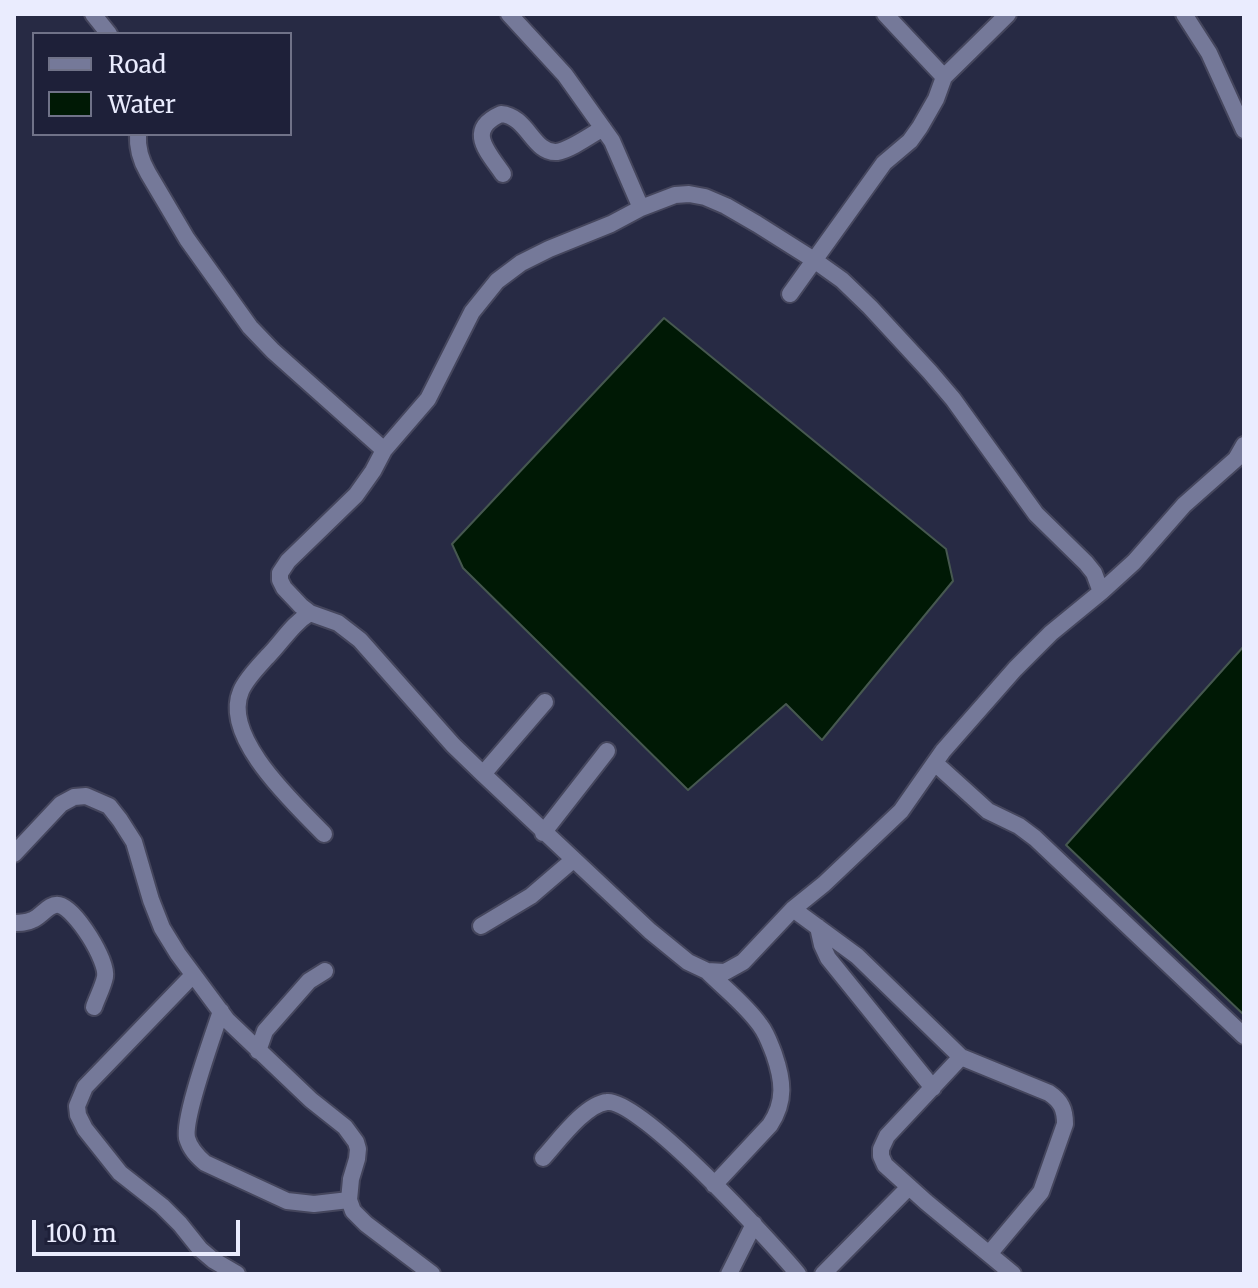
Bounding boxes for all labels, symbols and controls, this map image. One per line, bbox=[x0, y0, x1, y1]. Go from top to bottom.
legend bbox=[32, 32, 292, 136]
text: Road bbox=[108, 49, 166, 80]
text: Water bbox=[108, 89, 176, 120]
scale bar bbox=[36, 1204, 244, 1254]
text: 100 m bbox=[46, 1218, 116, 1249]

